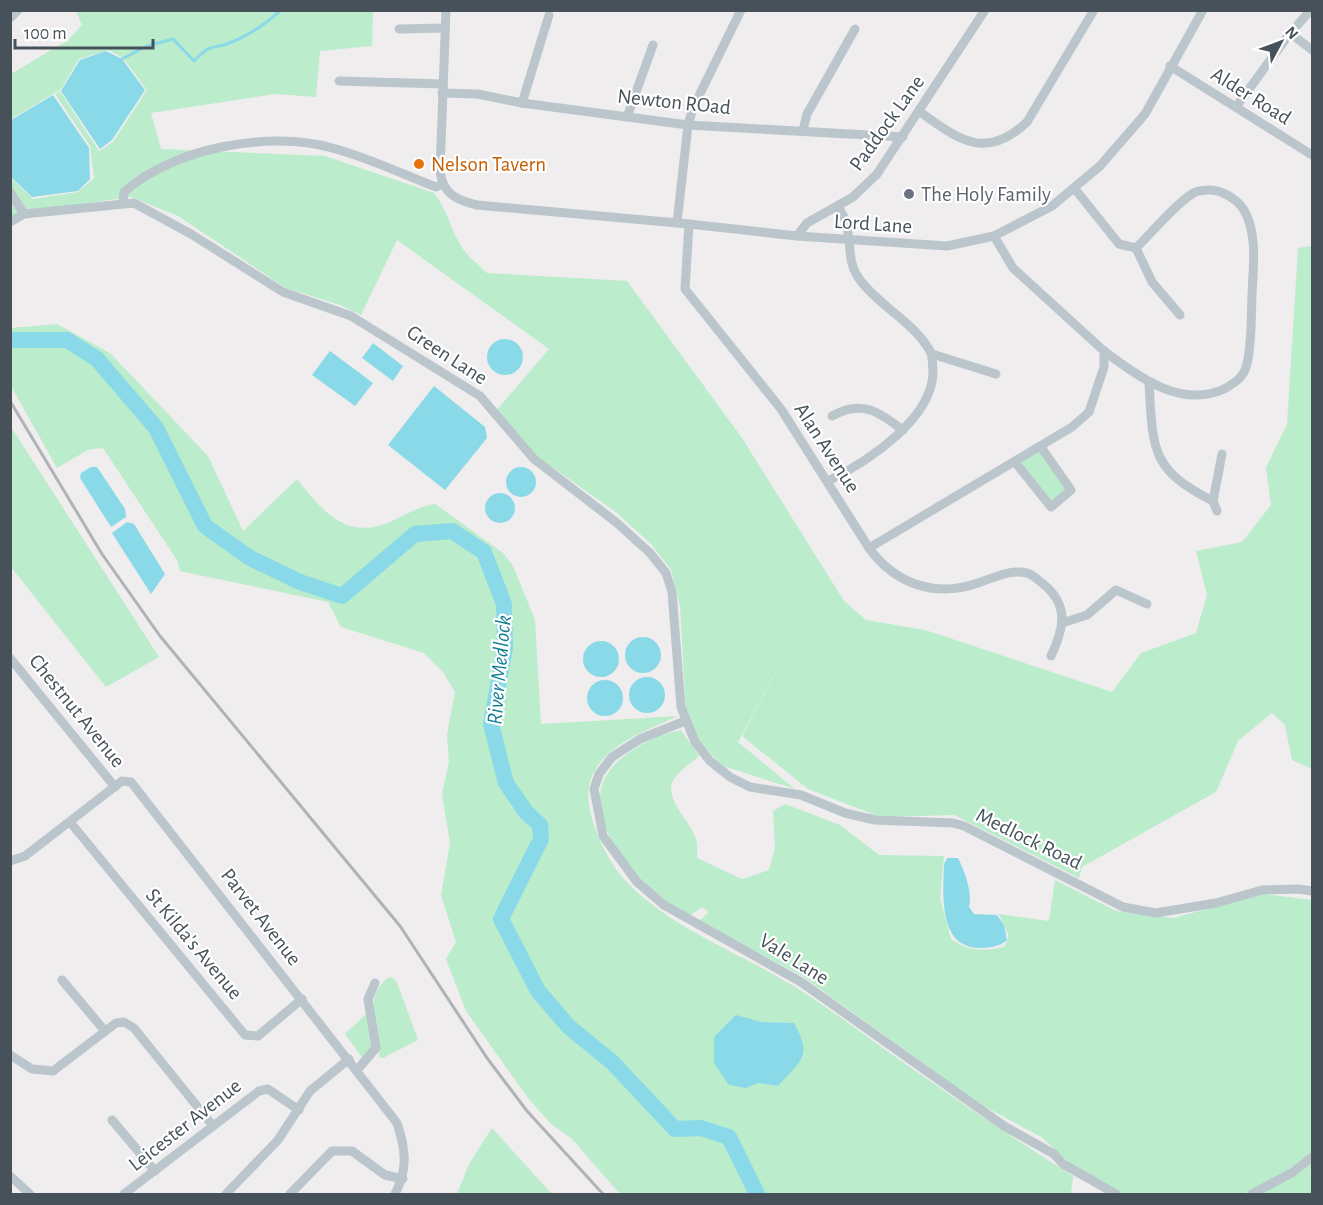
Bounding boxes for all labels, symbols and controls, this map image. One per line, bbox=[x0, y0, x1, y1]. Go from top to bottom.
scale bar bbox=[15, 12, 153, 50]
north arrow bbox=[1251, 12, 1311, 72]
text: N bbox=[1282, 23, 1301, 42]
text: 100 m bbox=[24, 25, 67, 43]
street label: Alder Road bbox=[1207, 63, 1295, 129]
street label: Paddock Lane bbox=[846, 72, 928, 174]
street label: Newton ROad bbox=[616, 86, 732, 118]
place label: Nelson Tavern bbox=[431, 154, 546, 175]
marker: Nelson Tavern bbox=[412, 157, 426, 171]
place label: The Holy Family bbox=[921, 184, 1051, 205]
marker: The Holy Family bbox=[902, 187, 916, 201]
street label: Lord Lane bbox=[833, 211, 913, 237]
street label: Green Lane bbox=[403, 321, 491, 389]
street label: Alan Avenue bbox=[790, 399, 864, 497]
water label: River Medlock bbox=[483, 614, 515, 726]
street label: Chestnut Avenue bbox=[25, 650, 129, 772]
street label: Medlock Road bbox=[973, 804, 1085, 874]
street label: Parvet Avenue bbox=[217, 865, 305, 969]
street label: St Kilda's Avenue bbox=[142, 884, 246, 1004]
street label: Vale Lane bbox=[756, 930, 832, 988]
street label: Leicester Avenue bbox=[125, 1075, 245, 1175]

